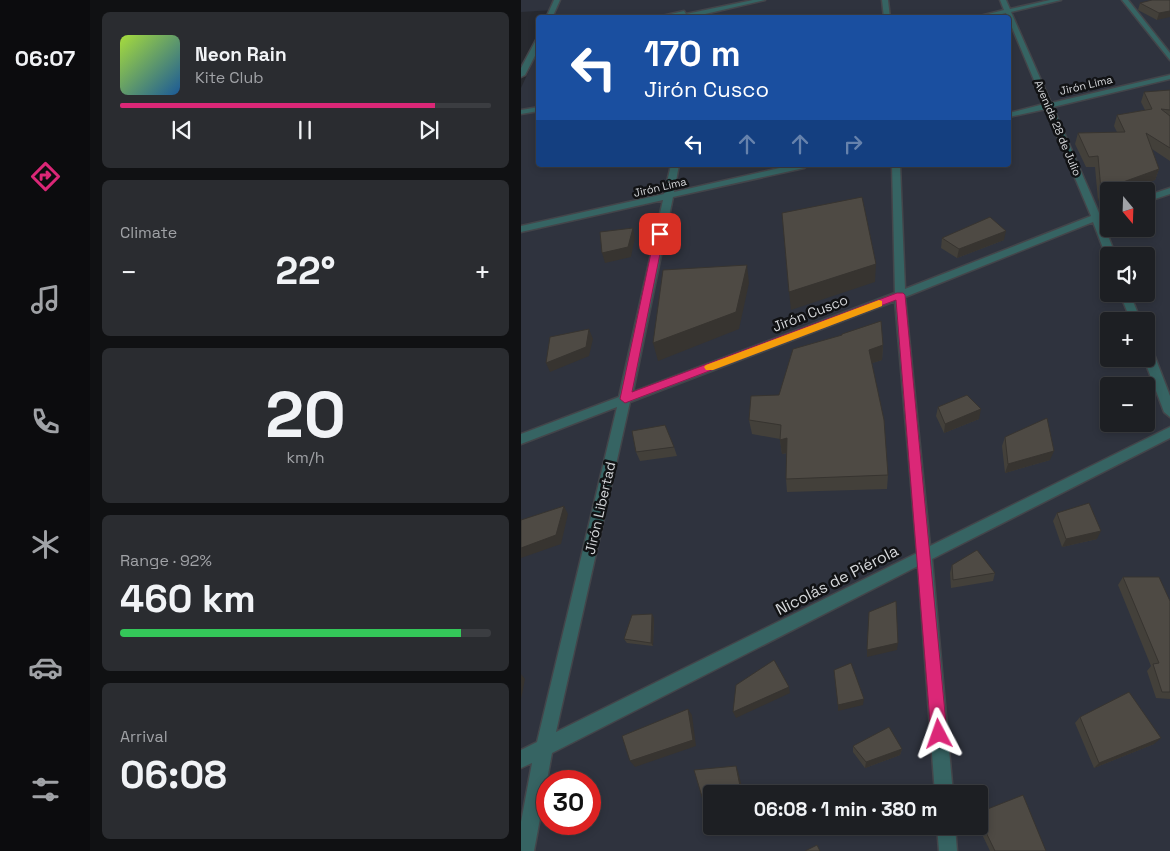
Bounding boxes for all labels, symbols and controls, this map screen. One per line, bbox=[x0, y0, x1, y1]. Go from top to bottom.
text: 170 m bbox=[644, 32, 741, 76]
icon: left bbox=[561, 35, 626, 100]
text: Neon Rain bbox=[195, 42, 287, 67]
text: 06:07 bbox=[15, 44, 75, 72]
text: Kite Club bbox=[195, 67, 264, 88]
street label: Jirón Lima bbox=[1058, 72, 1115, 98]
text: Jirón Cusco bbox=[644, 75, 769, 103]
street label: Avenida 28 de Julio bbox=[1032, 78, 1085, 178]
icon: previous bbox=[168, 116, 196, 144]
icon: pause bbox=[291, 116, 319, 144]
icon: next bbox=[415, 116, 443, 144]
icon: left bbox=[680, 130, 708, 158]
icon: ahead bbox=[733, 130, 761, 158]
icon: ahead bbox=[786, 130, 814, 158]
icon: right bbox=[839, 130, 867, 158]
icon: directions bbox=[28, 159, 63, 194]
street label: Jirón Lima bbox=[632, 174, 689, 200]
north arrow bbox=[1100, 182, 1155, 238]
map controls bbox=[1100, 182, 1155, 432]
pin bbox=[639, 213, 681, 255]
icon: arrive bbox=[646, 220, 674, 248]
text: Climate bbox=[120, 222, 177, 243]
text: 22° bbox=[275, 247, 336, 295]
button: sound bbox=[1100, 247, 1155, 302]
text: − bbox=[120, 254, 137, 290]
text: + bbox=[474, 254, 491, 290]
icon: music bbox=[28, 282, 63, 317]
street label: Jirón Cusco bbox=[770, 290, 850, 336]
button: + bbox=[1100, 312, 1155, 367]
text: 20 bbox=[265, 373, 346, 456]
button: − bbox=[1100, 377, 1155, 432]
icon: phone bbox=[28, 404, 63, 439]
text: km/h bbox=[286, 447, 325, 468]
street label: Jirón Libertad bbox=[581, 460, 619, 556]
icon: climate bbox=[28, 527, 63, 562]
street label: Nicolás de Piérola bbox=[772, 540, 902, 620]
text: Range · 92% bbox=[120, 550, 212, 571]
text: 460 km bbox=[120, 575, 256, 623]
icon: car bbox=[28, 650, 63, 685]
position arrow bbox=[912, 707, 964, 759]
text: Arrival bbox=[120, 726, 168, 747]
text: 06:08 bbox=[120, 751, 227, 799]
speed limit sign: 30 bbox=[536, 770, 601, 835]
icon: filters bbox=[28, 772, 63, 807]
text: 06:08 · 1 min · 380 m bbox=[754, 797, 937, 822]

